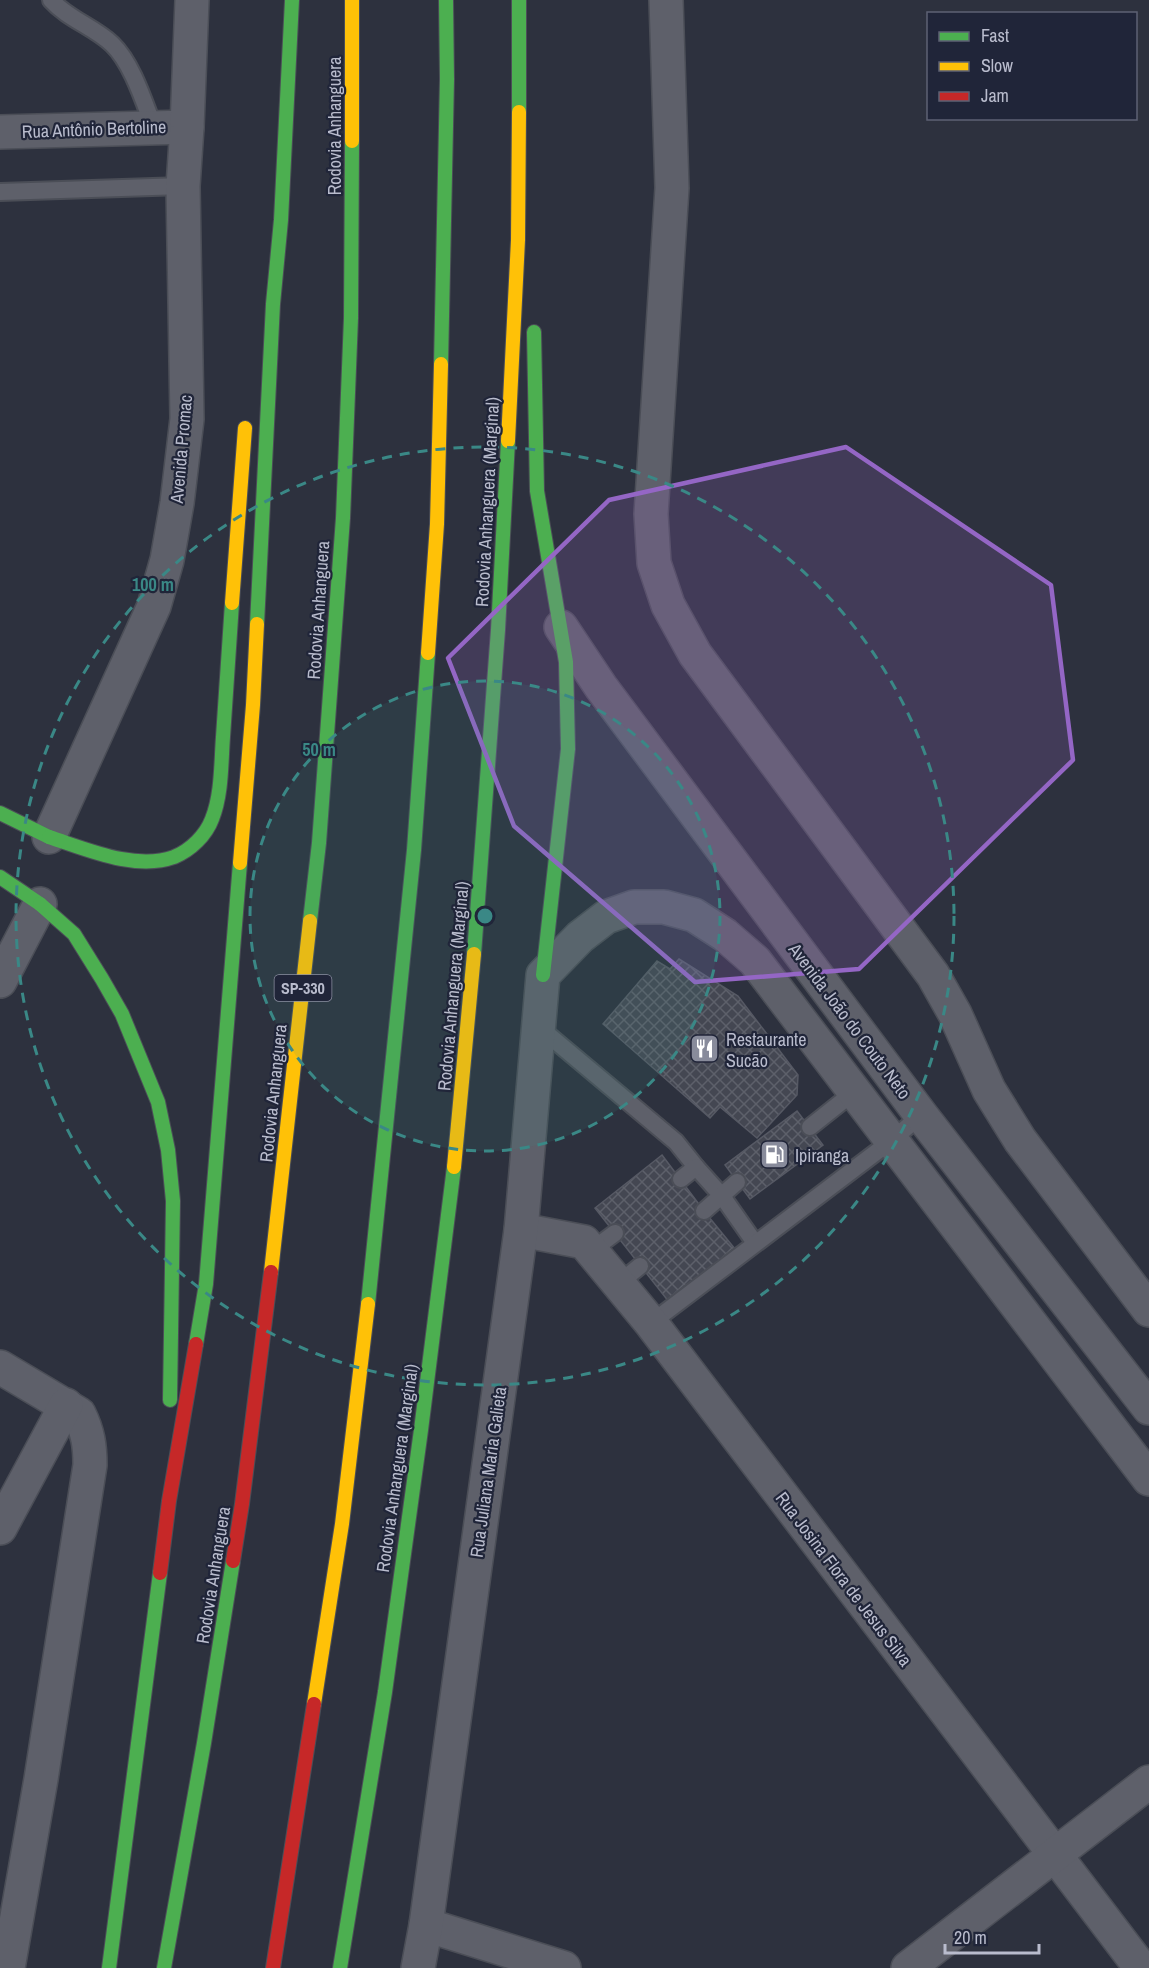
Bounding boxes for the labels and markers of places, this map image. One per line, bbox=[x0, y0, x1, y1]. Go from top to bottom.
centre of rings bbox=[475, 906, 495, 926]
place label: Restaurante Sucão bbox=[726, 1027, 806, 1073]
restaurant icon: Restaurante Sucão bbox=[689, 1033, 721, 1065]
fuel station icon: Ipiranga bbox=[758, 1139, 790, 1171]
place label: Ipiranga bbox=[795, 1143, 849, 1168]

